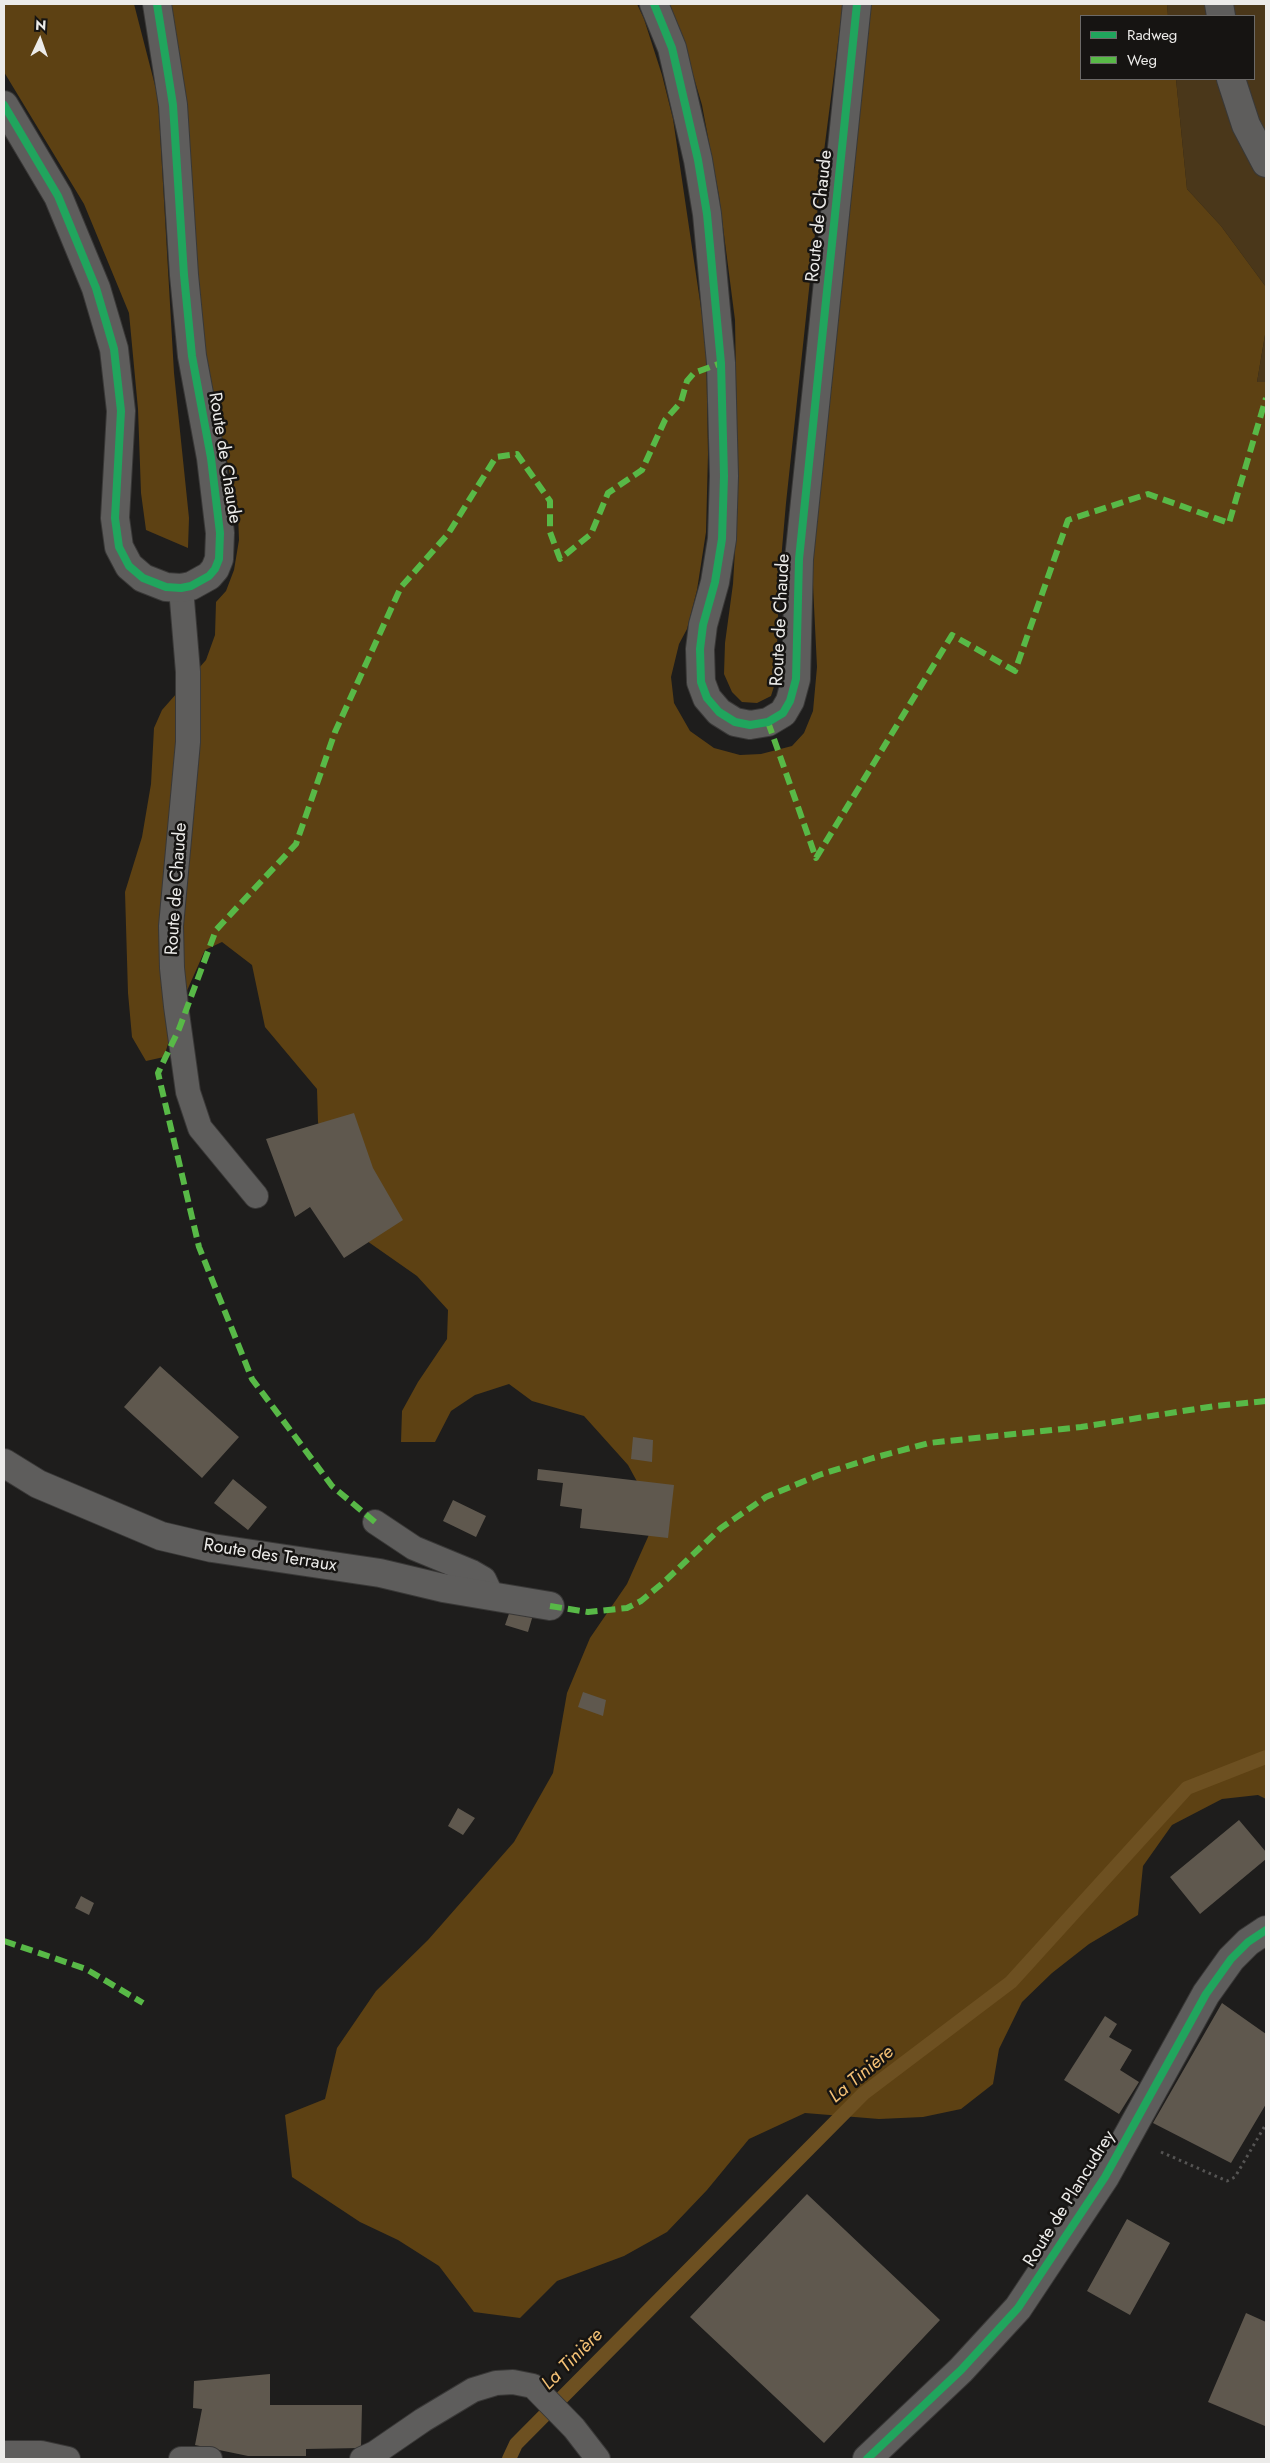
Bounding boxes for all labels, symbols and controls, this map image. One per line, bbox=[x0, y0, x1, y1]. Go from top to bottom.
north arrow bbox=[15, 15, 65, 65]
text: N bbox=[35, 15, 47, 35]
legend bbox=[1080, 15, 1255, 80]
text: Radweg bbox=[1127, 24, 1177, 46]
text: Weg bbox=[1127, 49, 1157, 71]
street label: Route de Chaude bbox=[802, 149, 838, 283]
street label: Route de Chaude bbox=[203, 391, 245, 525]
street label: Route de Chaude bbox=[767, 553, 795, 687]
street label: Route de Chaude bbox=[162, 822, 192, 956]
street label: Route des Terraux bbox=[202, 1535, 338, 1577]
water label: La Tinière bbox=[825, 2041, 899, 2109]
street label: Route de Plancudrey bbox=[1019, 2127, 1121, 2271]
water label: La Tinière bbox=[538, 2325, 608, 2395]

